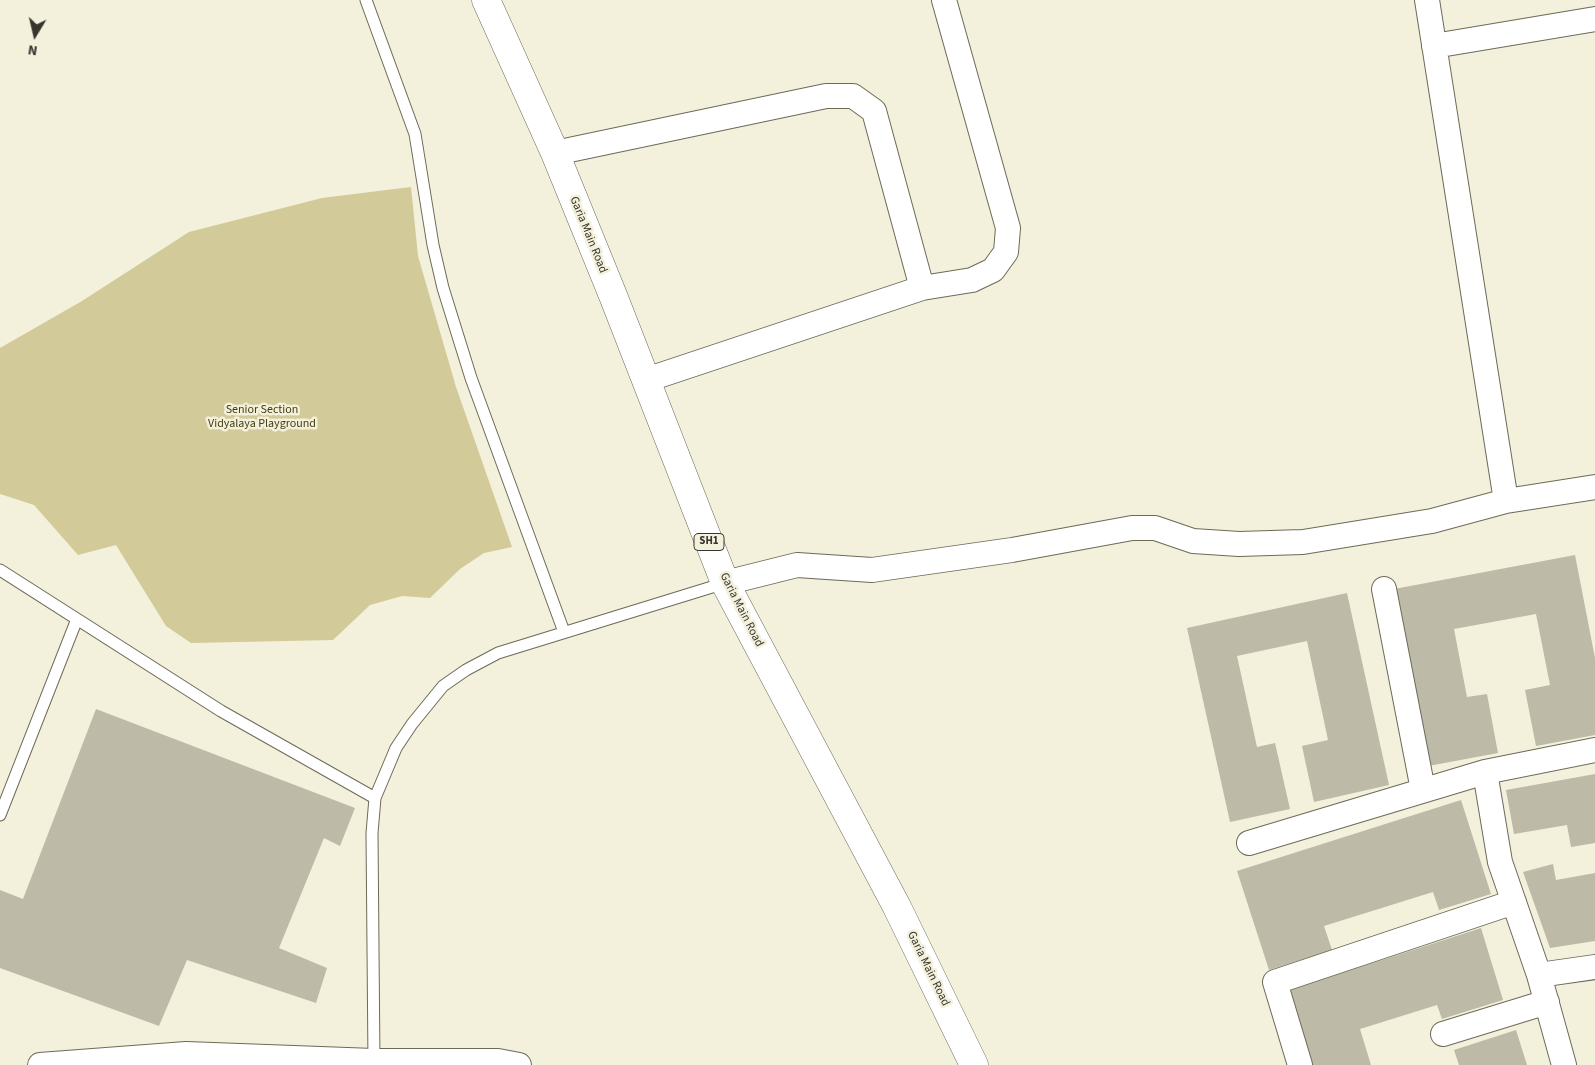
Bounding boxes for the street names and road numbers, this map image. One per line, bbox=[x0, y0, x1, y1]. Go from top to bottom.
street label: Garia Main Road bbox=[566, 195, 610, 275]
road number: SH1 bbox=[694, 534, 724, 550]
street label: Garia Main Road bbox=[716, 570, 766, 650]
street label: Garia Main Road bbox=[904, 929, 952, 1009]

